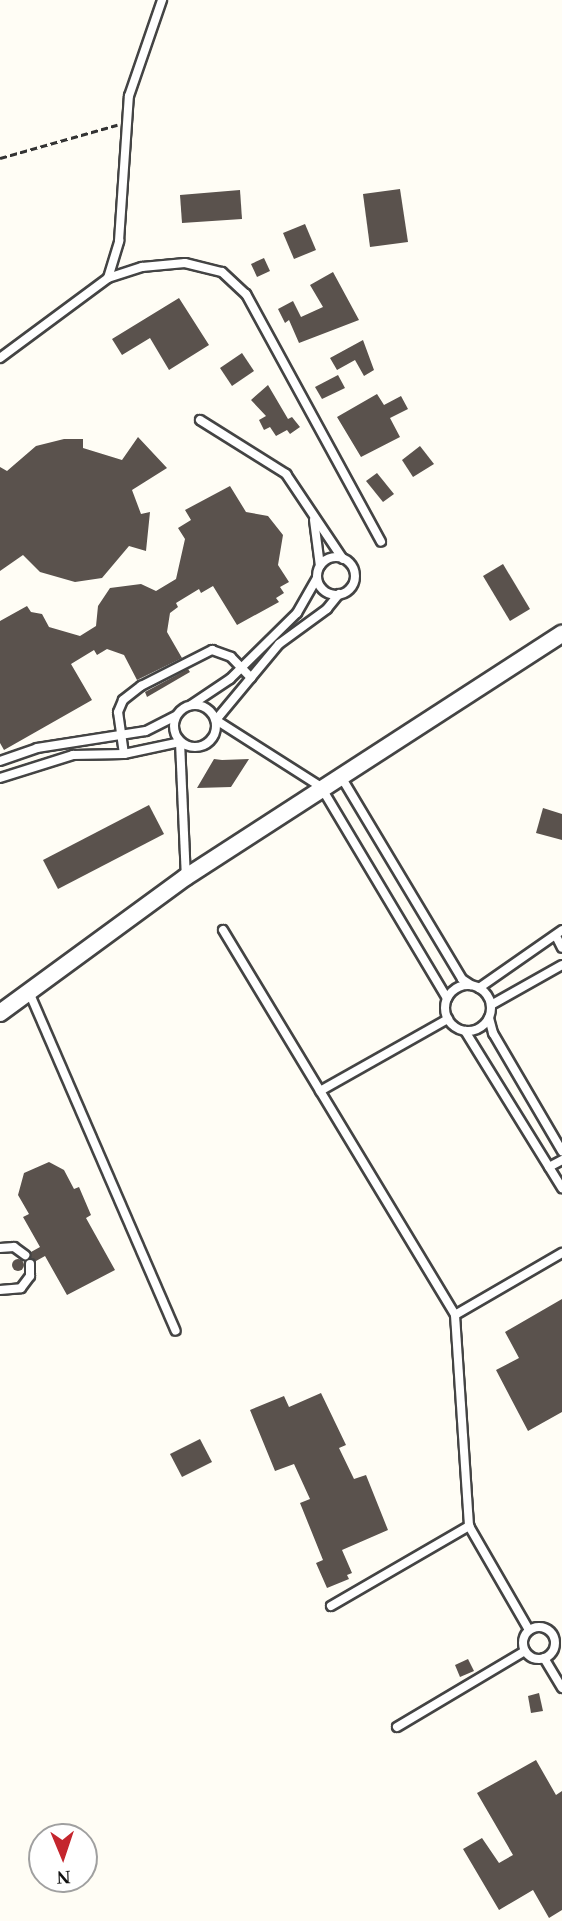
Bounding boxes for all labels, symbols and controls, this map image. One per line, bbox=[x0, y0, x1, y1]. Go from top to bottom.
north arrow bbox=[28, 1823, 98, 1893]
text: N bbox=[56, 1867, 71, 1888]

